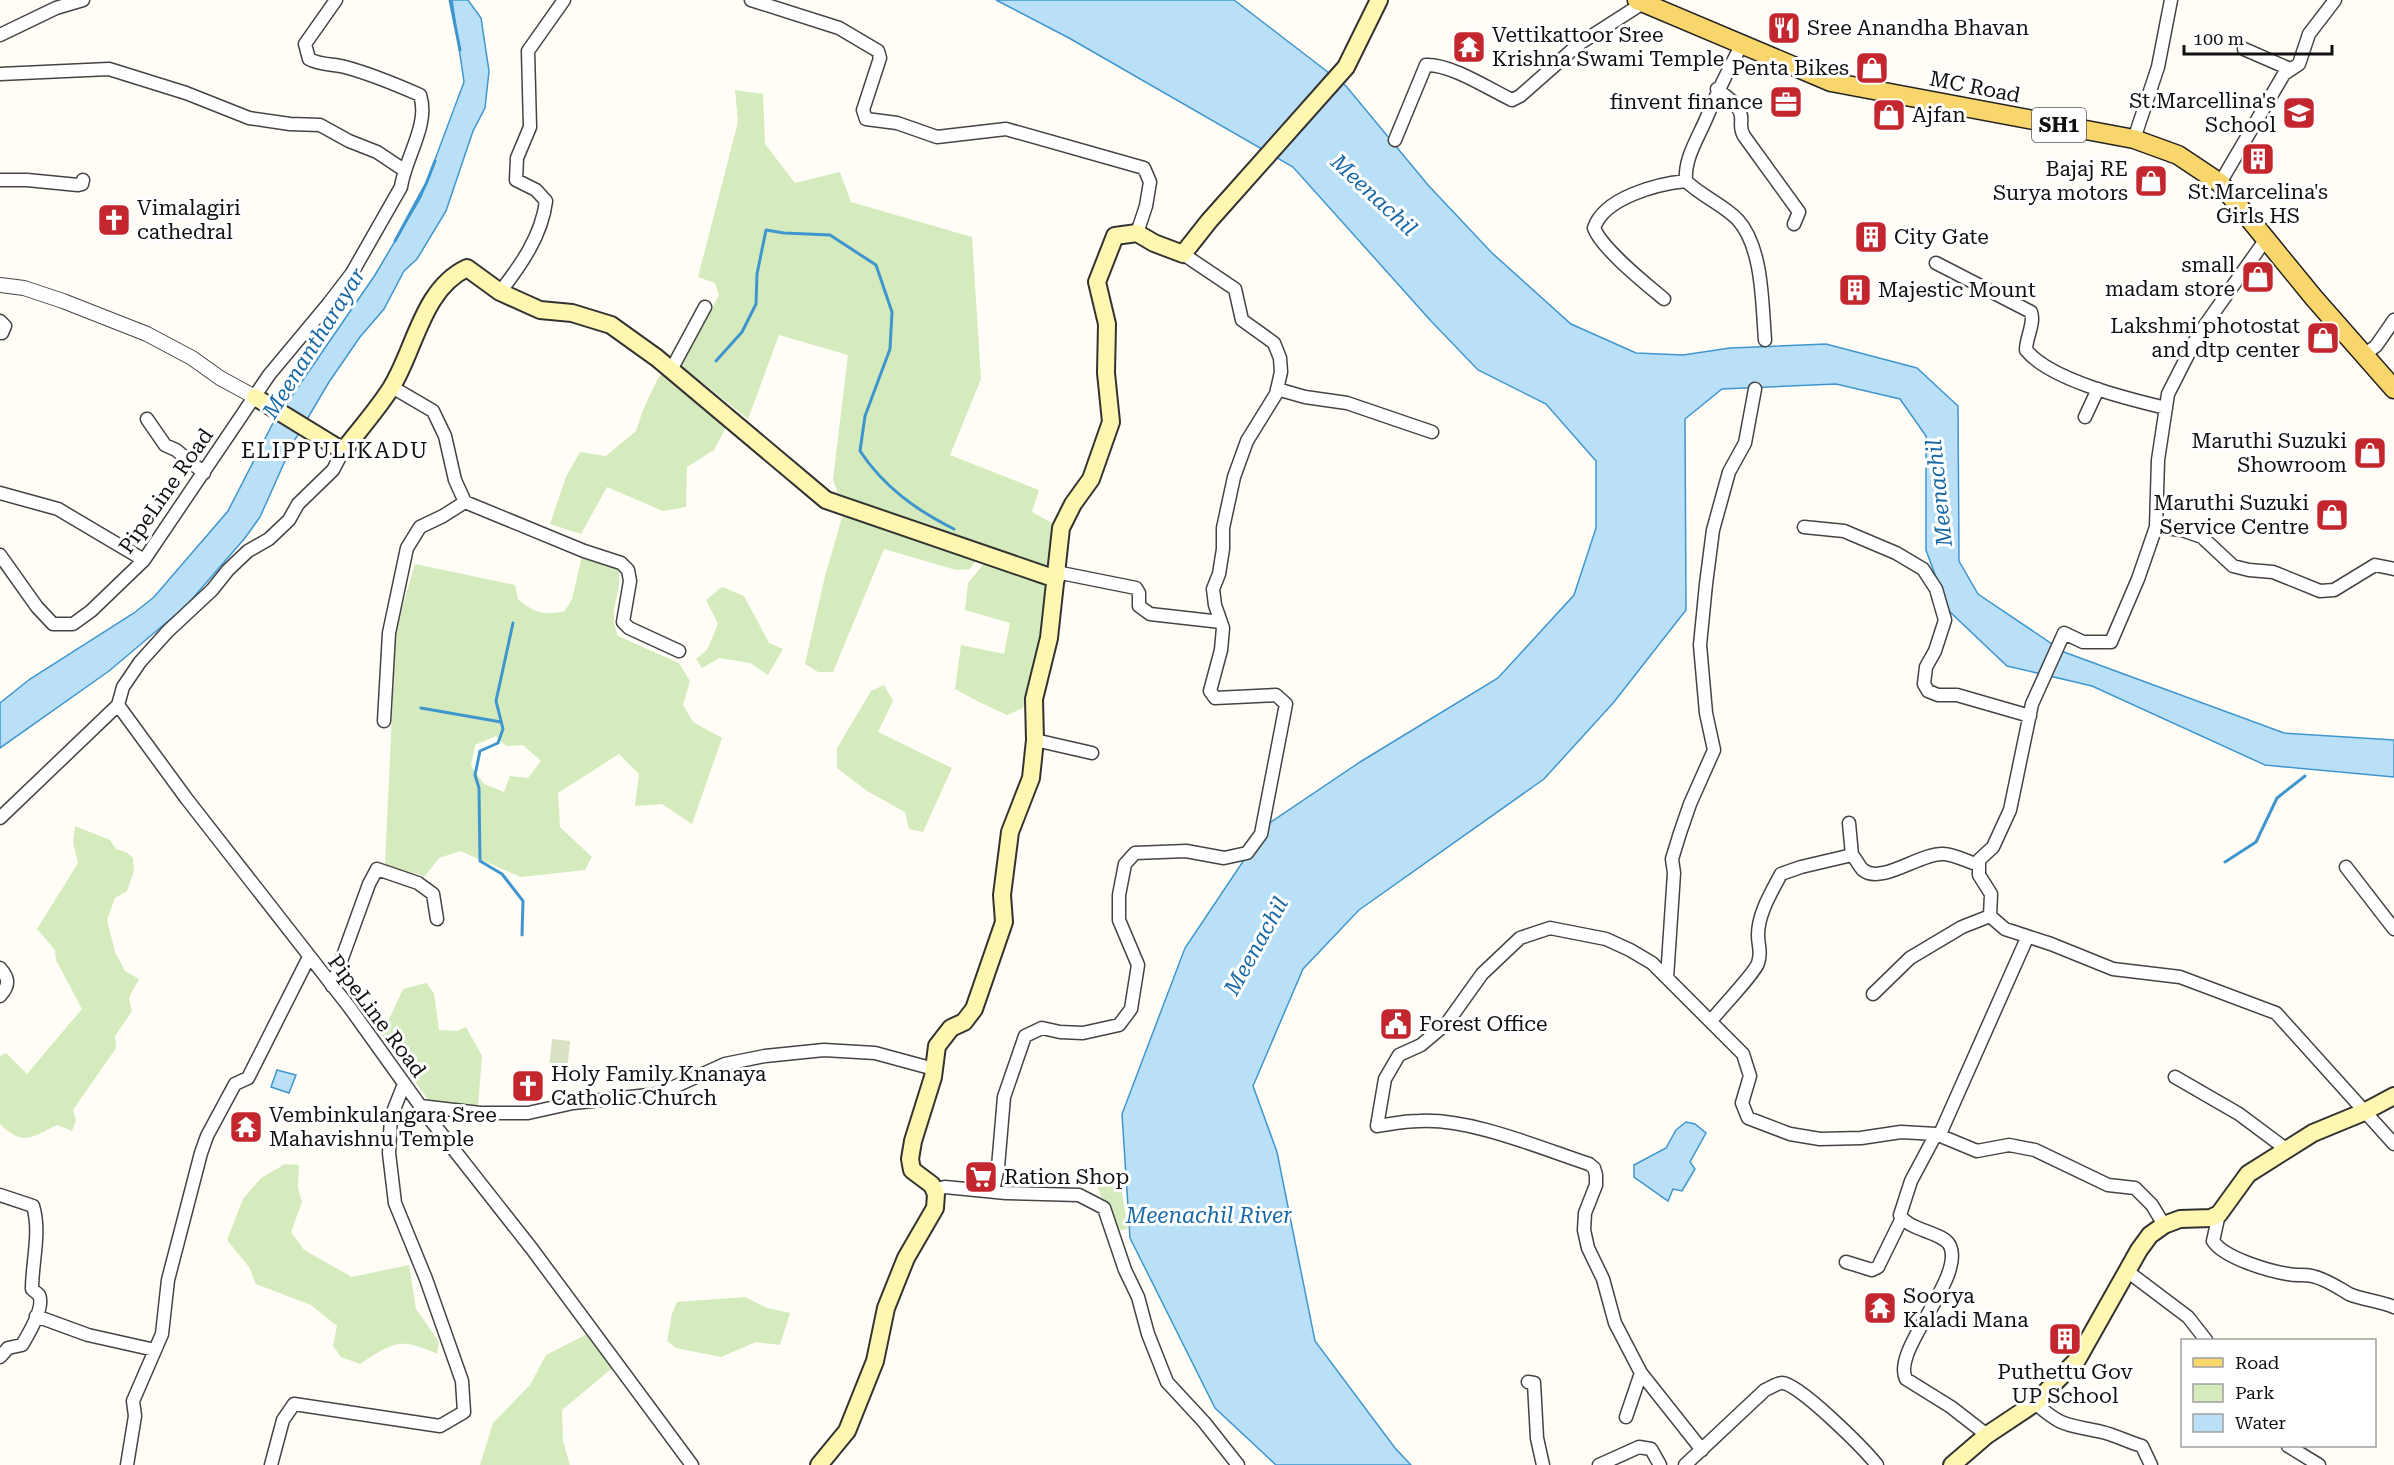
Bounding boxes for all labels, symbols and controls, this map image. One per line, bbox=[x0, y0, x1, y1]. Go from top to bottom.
restaurant icon: Sree Anandha Bhavan bbox=[1766, 10, 1802, 46]
place label: Sree Anandha Bhavan bbox=[1807, 16, 2029, 40]
scale bar bbox=[2184, 18, 2332, 56]
place label: Vettikattoor Sree Krishna Swami Temple bbox=[1492, 23, 1724, 71]
text: 100 m bbox=[2193, 28, 2244, 49]
temple icon: Vettikattoor Sree Krishna Swami Temple bbox=[1451, 29, 1487, 65]
shop icon: Penta Bikes bbox=[1854, 50, 1890, 86]
place label: Penta Bikes bbox=[1732, 56, 1849, 80]
street label: MC Road bbox=[1928, 66, 2023, 108]
office icon: finvent finance bbox=[1768, 84, 1804, 120]
place label: St.Marcellina's School bbox=[2129, 89, 2277, 137]
place label: finvent finance bbox=[1610, 90, 1763, 114]
school or university icon: St.Marcellina's School bbox=[2281, 95, 2317, 131]
shop icon: Ajfan bbox=[1871, 97, 1907, 133]
place label: Ajfan bbox=[1912, 103, 1966, 127]
road number: SH1 bbox=[2032, 108, 2086, 142]
building icon: St.Marcelina's Girls HS bbox=[2240, 141, 2276, 177]
water label: Meenachil bbox=[1325, 148, 1422, 241]
place label: Bajaj RE Surya motors bbox=[1993, 157, 2128, 205]
shop icon: Bajaj RE Surya motors bbox=[2133, 163, 2169, 199]
place label: St.Marcelina's Girls HS bbox=[2188, 180, 2328, 228]
place label: Vimalagiri cathedral bbox=[137, 196, 241, 244]
church icon: Vimalagiri cathedral bbox=[96, 202, 132, 238]
building icon: City Gate bbox=[1853, 219, 1889, 255]
place label: City Gate bbox=[1894, 225, 1989, 249]
place label: small madam store bbox=[2105, 253, 2235, 301]
shop icon: small madam store bbox=[2240, 259, 2276, 295]
water label: Meenantharayar bbox=[257, 263, 370, 424]
building icon: Majestic Mount bbox=[1837, 272, 1873, 308]
place label: Majestic Mount bbox=[1878, 278, 2036, 302]
place label: Lakshmi photostat and dtp center bbox=[2110, 314, 2300, 362]
shop icon: Lakshmi photostat and dtp center bbox=[2305, 320, 2341, 356]
street label: PipeLine Road bbox=[114, 423, 218, 558]
place label: Maruthi Suzuki Showroom bbox=[2191, 429, 2347, 477]
shop icon: Maruthi Suzuki Showroom bbox=[2352, 435, 2388, 471]
district label: ELIPPULIKADU bbox=[241, 438, 429, 463]
water label: Meenachil bbox=[1921, 438, 1957, 549]
place label: Maruthi Suzuki Service Centre bbox=[2153, 491, 2309, 539]
shop icon: Maruthi Suzuki Service Centre bbox=[2314, 497, 2350, 533]
water label: Meenachil bbox=[1218, 893, 1293, 1000]
street label: PipeLine Road bbox=[323, 950, 431, 1082]
public building icon: Forest Office bbox=[1378, 1006, 1414, 1042]
place label: Forest Office bbox=[1419, 1012, 1548, 1036]
place label: Holy Family Knanaya Catholic Church bbox=[551, 1062, 767, 1110]
church icon: Holy Family Knanaya Catholic Church bbox=[510, 1068, 546, 1104]
place label: Vembinkulangara Sree Mahavishnu Temple bbox=[269, 1103, 497, 1151]
temple icon: Vembinkulangara Sree Mahavishnu Temple bbox=[228, 1109, 264, 1145]
supermarket icon: Ration Shop bbox=[963, 1159, 999, 1195]
place label: Ration Shop bbox=[1004, 1165, 1129, 1189]
water label: Meenachil River bbox=[1125, 1203, 1292, 1228]
place label: Soorya Kaladi Mana bbox=[1903, 1284, 2029, 1332]
temple icon: Soorya Kaladi Mana bbox=[1862, 1290, 1898, 1326]
building icon: Puthettu Gov UP School bbox=[2047, 1321, 2083, 1357]
legend bbox=[2181, 1339, 2376, 1447]
text: Road bbox=[2235, 1352, 2280, 1373]
place label: Puthettu Gov UP School bbox=[1997, 1360, 2134, 1408]
text: Park bbox=[2235, 1382, 2275, 1403]
text: Water bbox=[2235, 1412, 2286, 1433]

